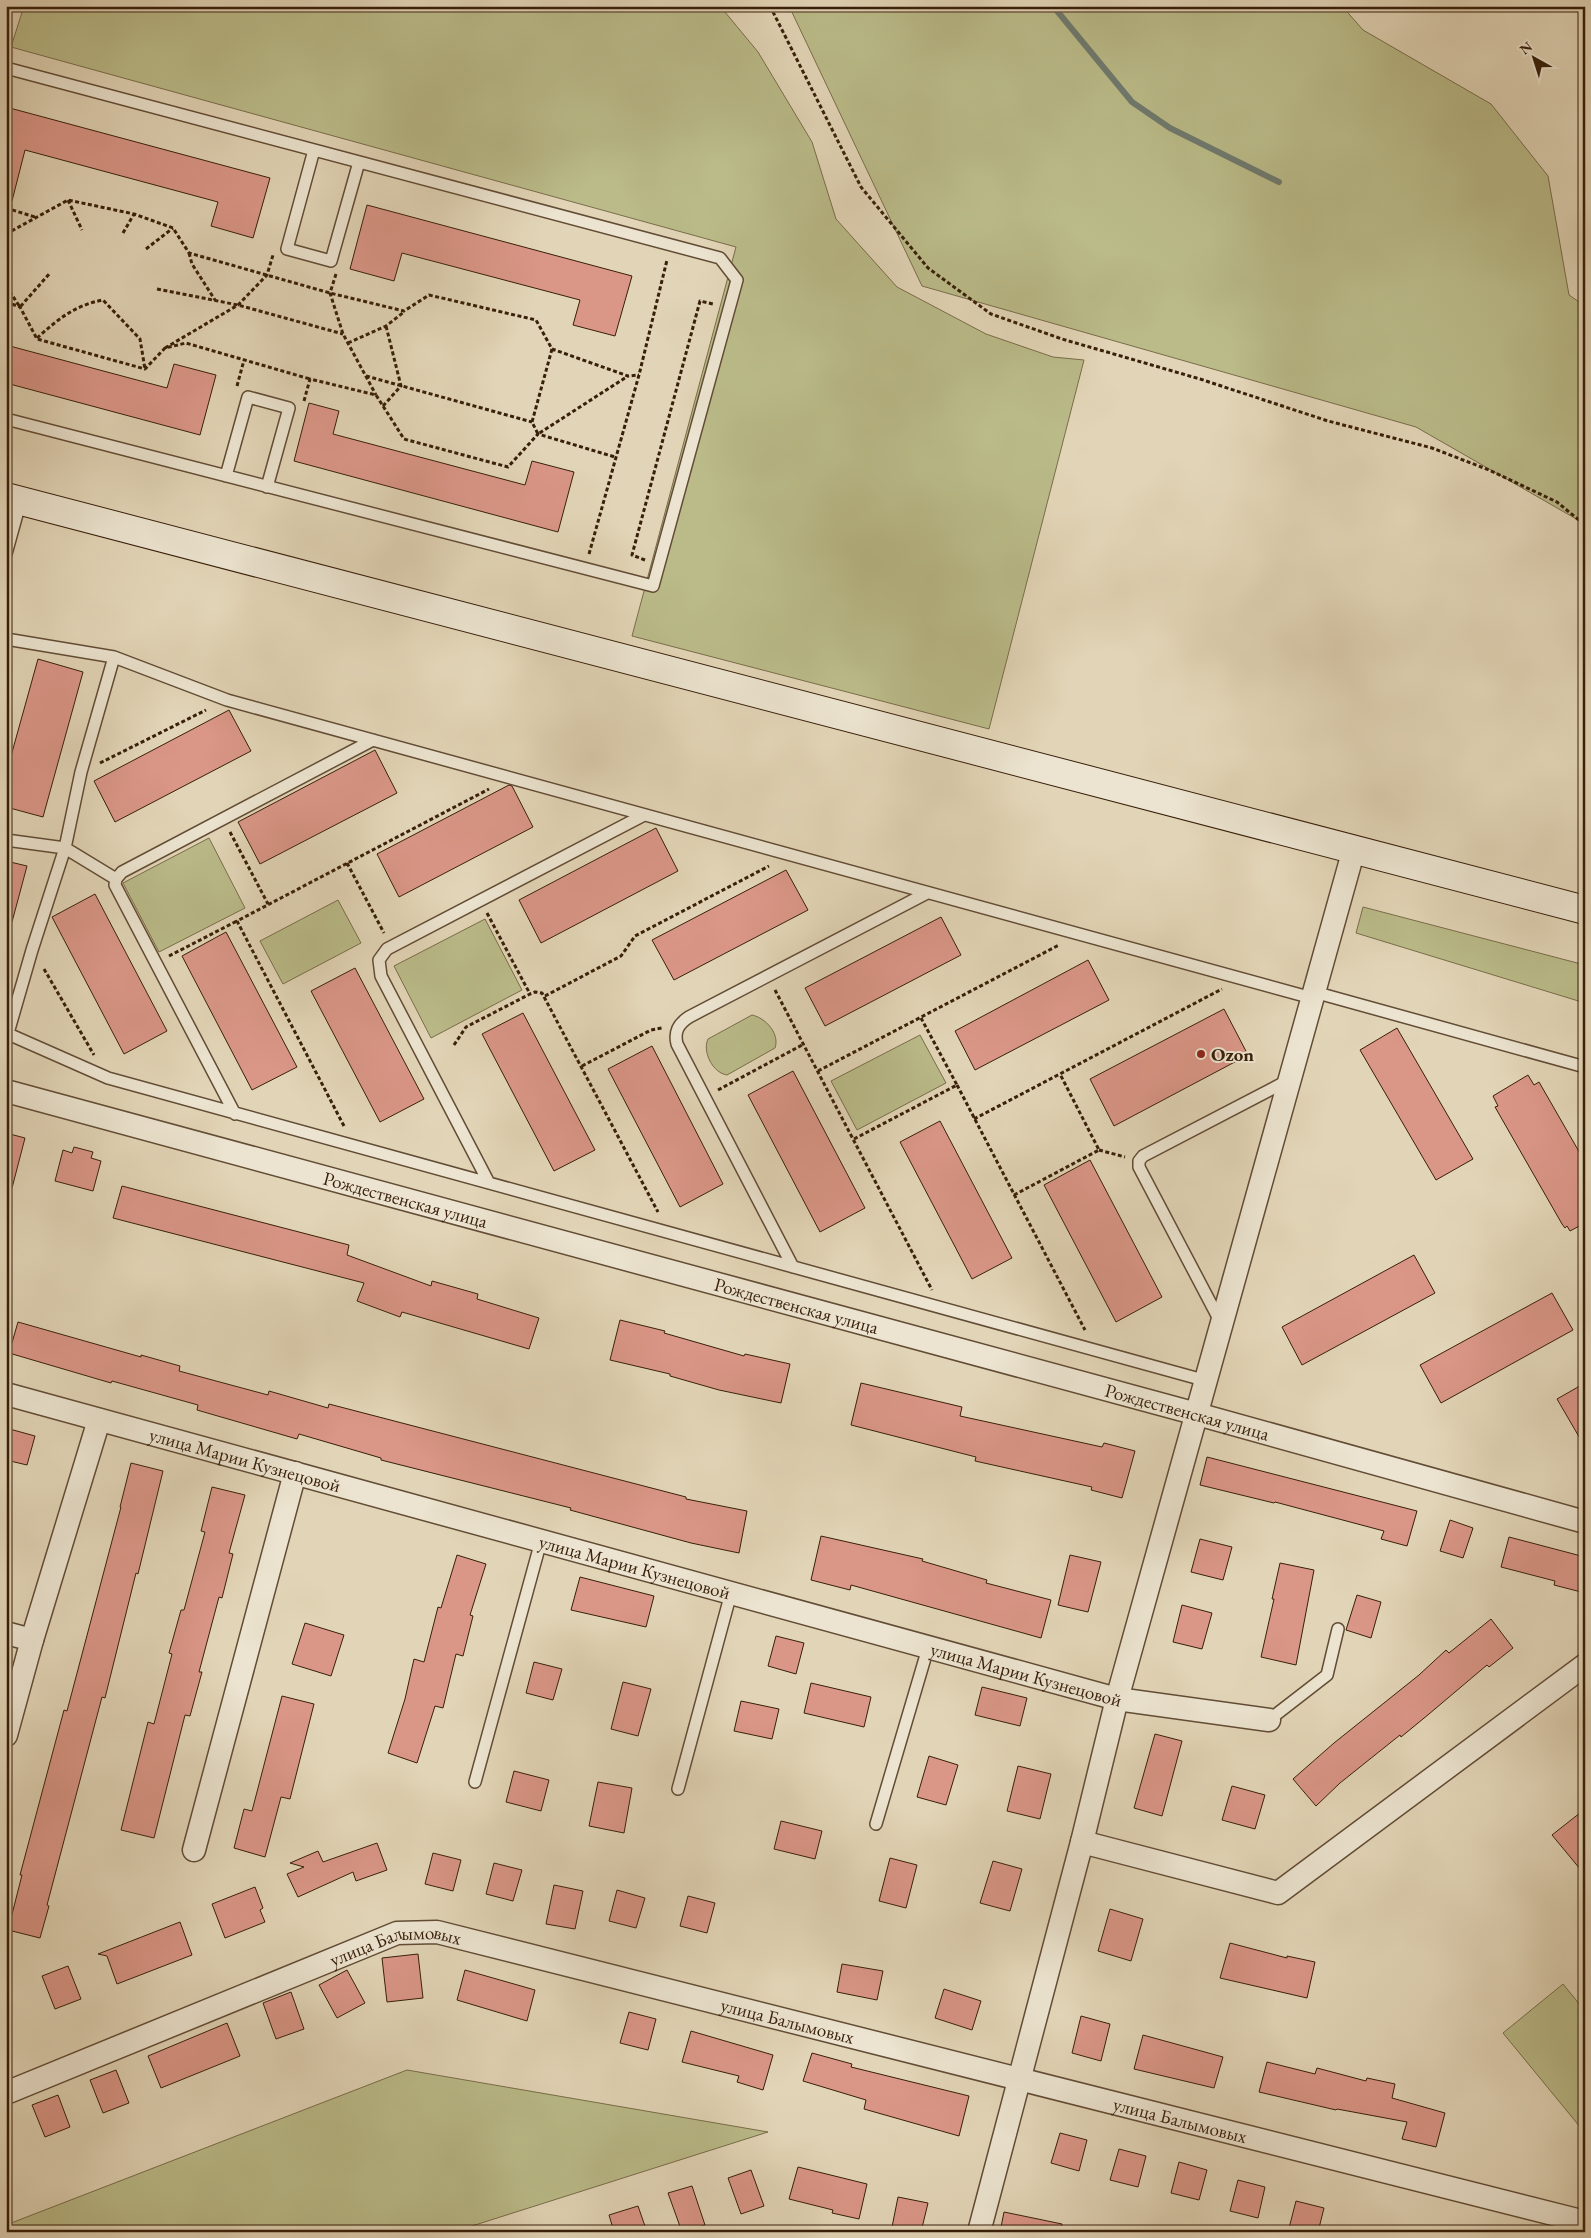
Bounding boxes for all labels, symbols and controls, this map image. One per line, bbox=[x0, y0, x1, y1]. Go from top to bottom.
north arrow bbox=[1508, 32, 1558, 82]
text: N bbox=[1516, 37, 1536, 58]
place label: Ozon bbox=[1211, 1042, 1254, 1067]
marker: Ozon bbox=[1195, 1048, 1207, 1060]
street label: Рождественская улица bbox=[321, 1166, 491, 1234]
street label: Рождественская улица bbox=[711, 1272, 882, 1340]
street label: Рождественская улица bbox=[1102, 1378, 1272, 1447]
street label: улица Марии Кузнецовой bbox=[146, 1422, 344, 1498]
street label: улица Марии Кузнецовой bbox=[536, 1529, 733, 1605]
street label: улица Марии Кузнецовой bbox=[928, 1636, 1125, 1713]
street label: улица Балымовых bbox=[326, 1920, 465, 1972]
street label: улица Балымовых bbox=[718, 1992, 858, 2050]
street label: улица Балымовых bbox=[1111, 2091, 1250, 2149]

